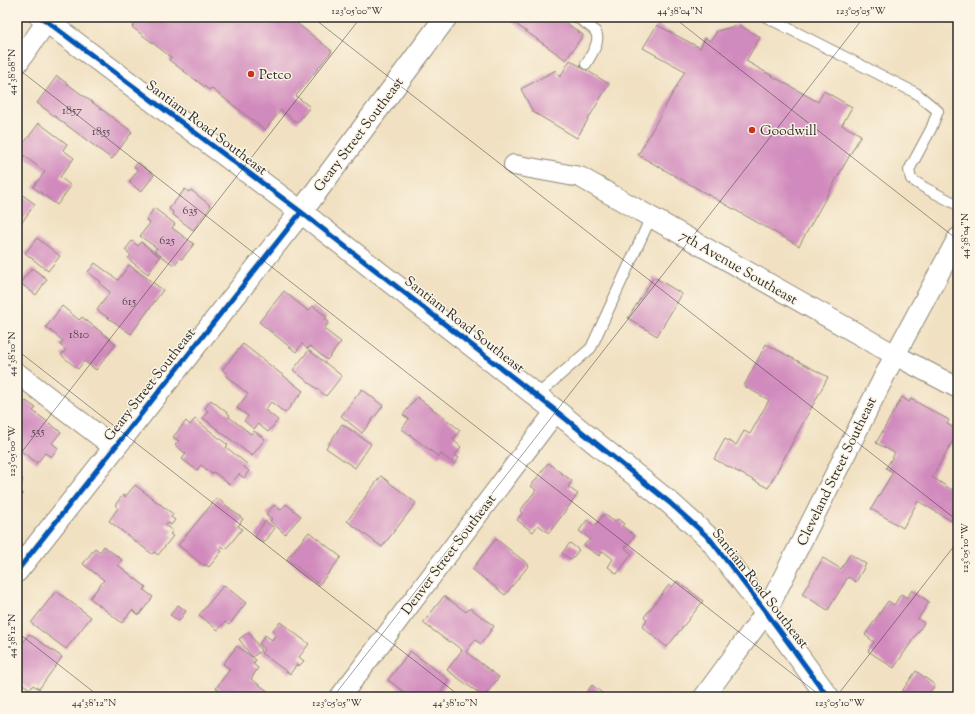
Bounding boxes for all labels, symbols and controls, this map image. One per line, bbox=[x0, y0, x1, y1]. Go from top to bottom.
text: 123°05'00"W bbox=[332, 4, 382, 19]
text: 44°38'04"N bbox=[657, 4, 703, 19]
text: 123°05'05"W bbox=[836, 4, 886, 19]
text: 44°38'08"N bbox=[5, 49, 20, 95]
place label: Petco bbox=[259, 66, 292, 86]
marker: Petco bbox=[246, 69, 256, 79]
street label: Geary Street Southeast bbox=[310, 74, 409, 197]
street label: Santiam Road Southeast bbox=[141, 76, 271, 181]
house number: 1857 bbox=[62, 102, 82, 120]
place label: Goodwill bbox=[760, 122, 817, 142]
house number: 1855 bbox=[92, 123, 110, 141]
marker: Goodwill bbox=[747, 125, 757, 135]
house number: 635 bbox=[183, 202, 197, 220]
text: 44°38'04"N bbox=[958, 213, 973, 259]
street label: 7th Avenue Southeast bbox=[675, 227, 801, 311]
house number: 625 bbox=[159, 232, 175, 250]
street label: Santiam Road Southeast bbox=[400, 272, 528, 379]
house number: 615 bbox=[122, 293, 136, 311]
street label: Geary Street Southeast bbox=[100, 324, 201, 446]
house number: 1810 bbox=[69, 326, 89, 344]
text: 44°38'10"N bbox=[5, 332, 20, 376]
street label: Cleveland Street Southeast bbox=[793, 394, 883, 550]
house number: 535 bbox=[30, 423, 45, 441]
text: 123°05'00"W bbox=[5, 426, 20, 476]
street label: Denver Street Southeast bbox=[398, 491, 502, 620]
text: 123°05'10"W bbox=[958, 523, 973, 573]
street label: Santiam Road Southeast bbox=[706, 525, 813, 654]
text: 44°38'12"N bbox=[5, 614, 20, 658]
text: 44°38'12"N bbox=[72, 696, 116, 711]
text: 123°05'05"W bbox=[312, 696, 362, 711]
text: 44°38'10"N bbox=[433, 696, 477, 711]
text: 123°05'10"W bbox=[815, 696, 865, 711]

